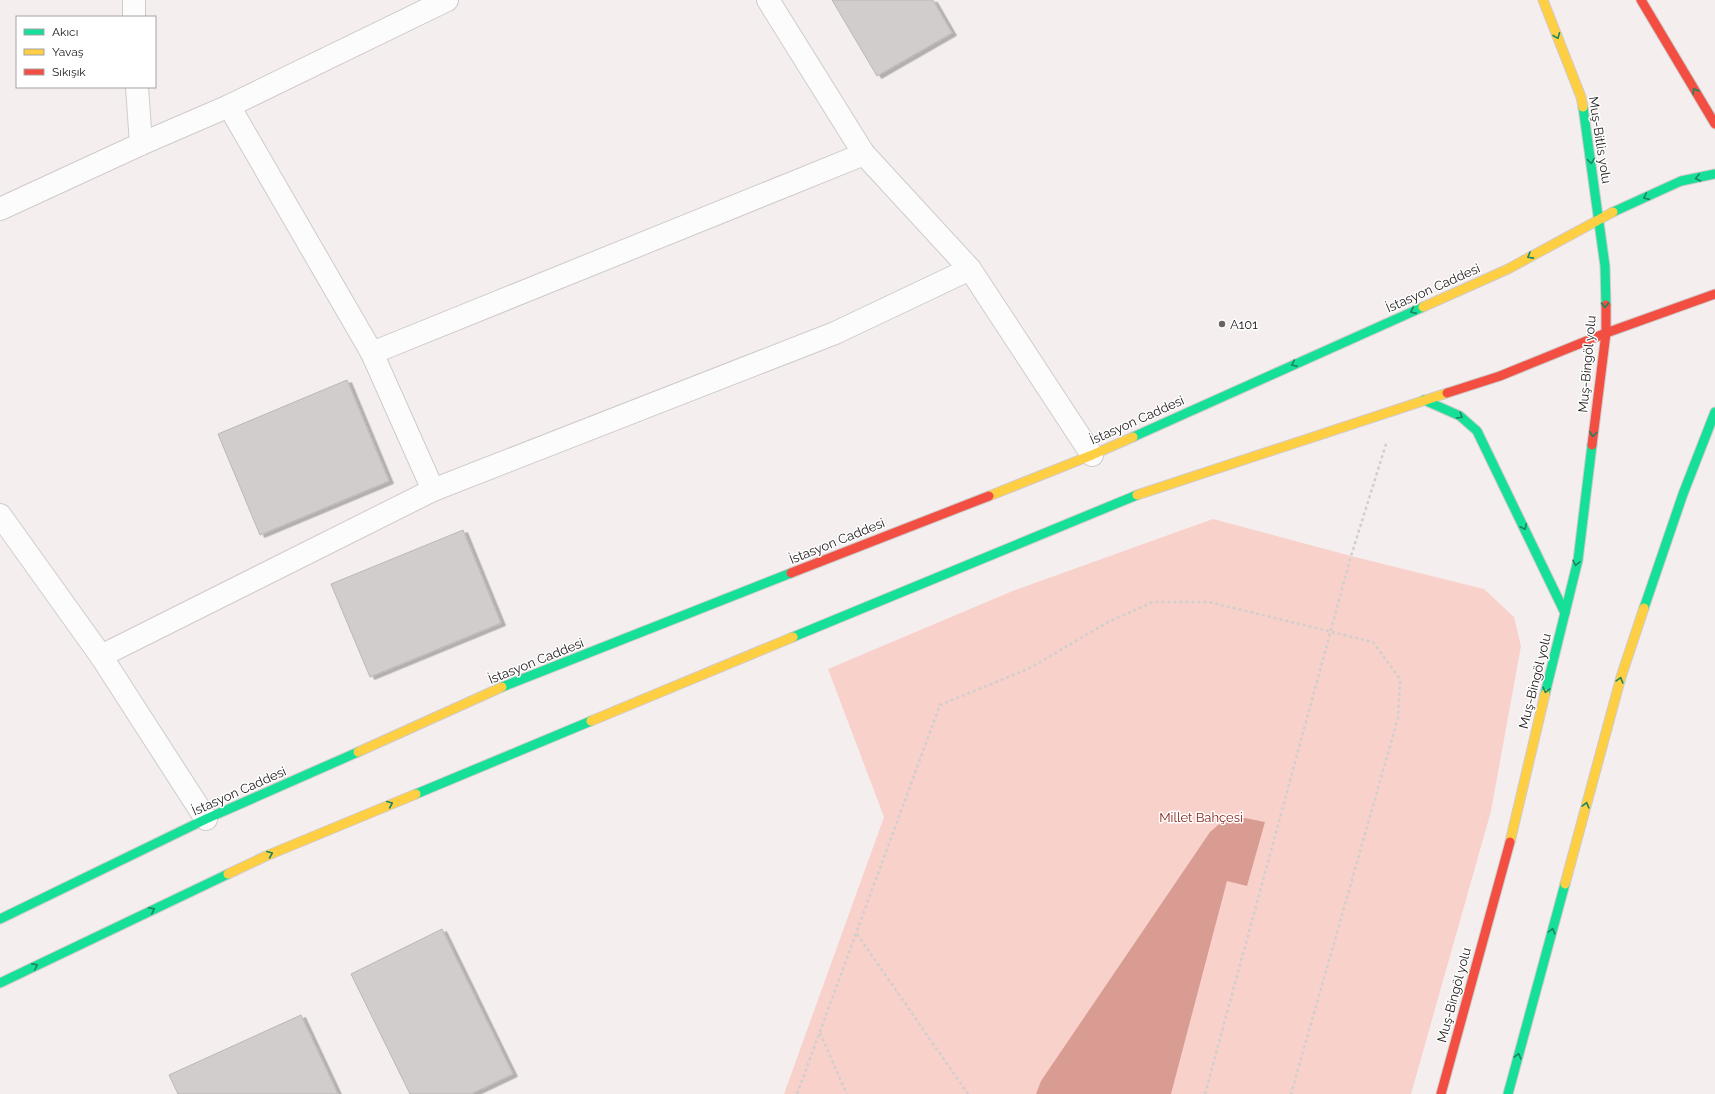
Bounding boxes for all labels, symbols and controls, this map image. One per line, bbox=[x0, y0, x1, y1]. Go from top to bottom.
legend bbox=[16, 16, 156, 88]
text: Akıcı bbox=[52, 25, 78, 39]
one-way arrow bbox=[1553, 33, 1561, 40]
text: Yavaş bbox=[52, 45, 84, 59]
text: Sıkışık bbox=[52, 65, 86, 79]
one-way arrow bbox=[1692, 88, 1700, 95]
street label: Muş-Bitlis yolu bbox=[1586, 95, 1614, 185]
one-way arrow bbox=[1586, 158, 1595, 164]
one-way arrow bbox=[1695, 173, 1701, 181]
one-way arrow bbox=[1642, 192, 1650, 200]
one-way arrow bbox=[1527, 252, 1534, 259]
street label: İstasyon Caddesi bbox=[1383, 260, 1482, 315]
one-way arrow bbox=[1601, 302, 1609, 308]
one-way arrow bbox=[1409, 307, 1416, 315]
street label: Muş-Bingöl yolu bbox=[1575, 315, 1599, 413]
place label: A101 bbox=[1230, 317, 1258, 332]
marker: A101 bbox=[1217, 319, 1227, 329]
one-way arrow bbox=[1290, 359, 1298, 367]
street label: İstasyon Caddesi bbox=[1087, 392, 1186, 447]
one-way arrow bbox=[1456, 411, 1463, 419]
one-way arrow bbox=[1589, 431, 1598, 437]
street label: İstasyon Caddesi bbox=[787, 514, 887, 567]
one-way arrow bbox=[1519, 523, 1527, 530]
one-way arrow bbox=[1573, 560, 1581, 566]
street label: Muş-Bingöl yolu bbox=[1516, 632, 1554, 730]
street label: İstasyon Caddesi bbox=[486, 634, 586, 687]
one-way arrow bbox=[1615, 677, 1624, 684]
one-way arrow bbox=[1542, 686, 1551, 693]
street label: İstasyon Caddesi bbox=[189, 763, 288, 818]
one-way arrow bbox=[386, 801, 393, 809]
one-way arrow bbox=[1581, 802, 1590, 809]
park label: Millet Bahçesi bbox=[1159, 810, 1243, 825]
one-way arrow bbox=[265, 851, 273, 859]
one-way arrow bbox=[148, 907, 156, 915]
one-way arrow bbox=[1547, 928, 1556, 935]
street label: Muş-Bingöl yolu bbox=[1434, 946, 1474, 1044]
one-way arrow bbox=[31, 963, 38, 971]
one-way arrow bbox=[1513, 1053, 1522, 1060]

